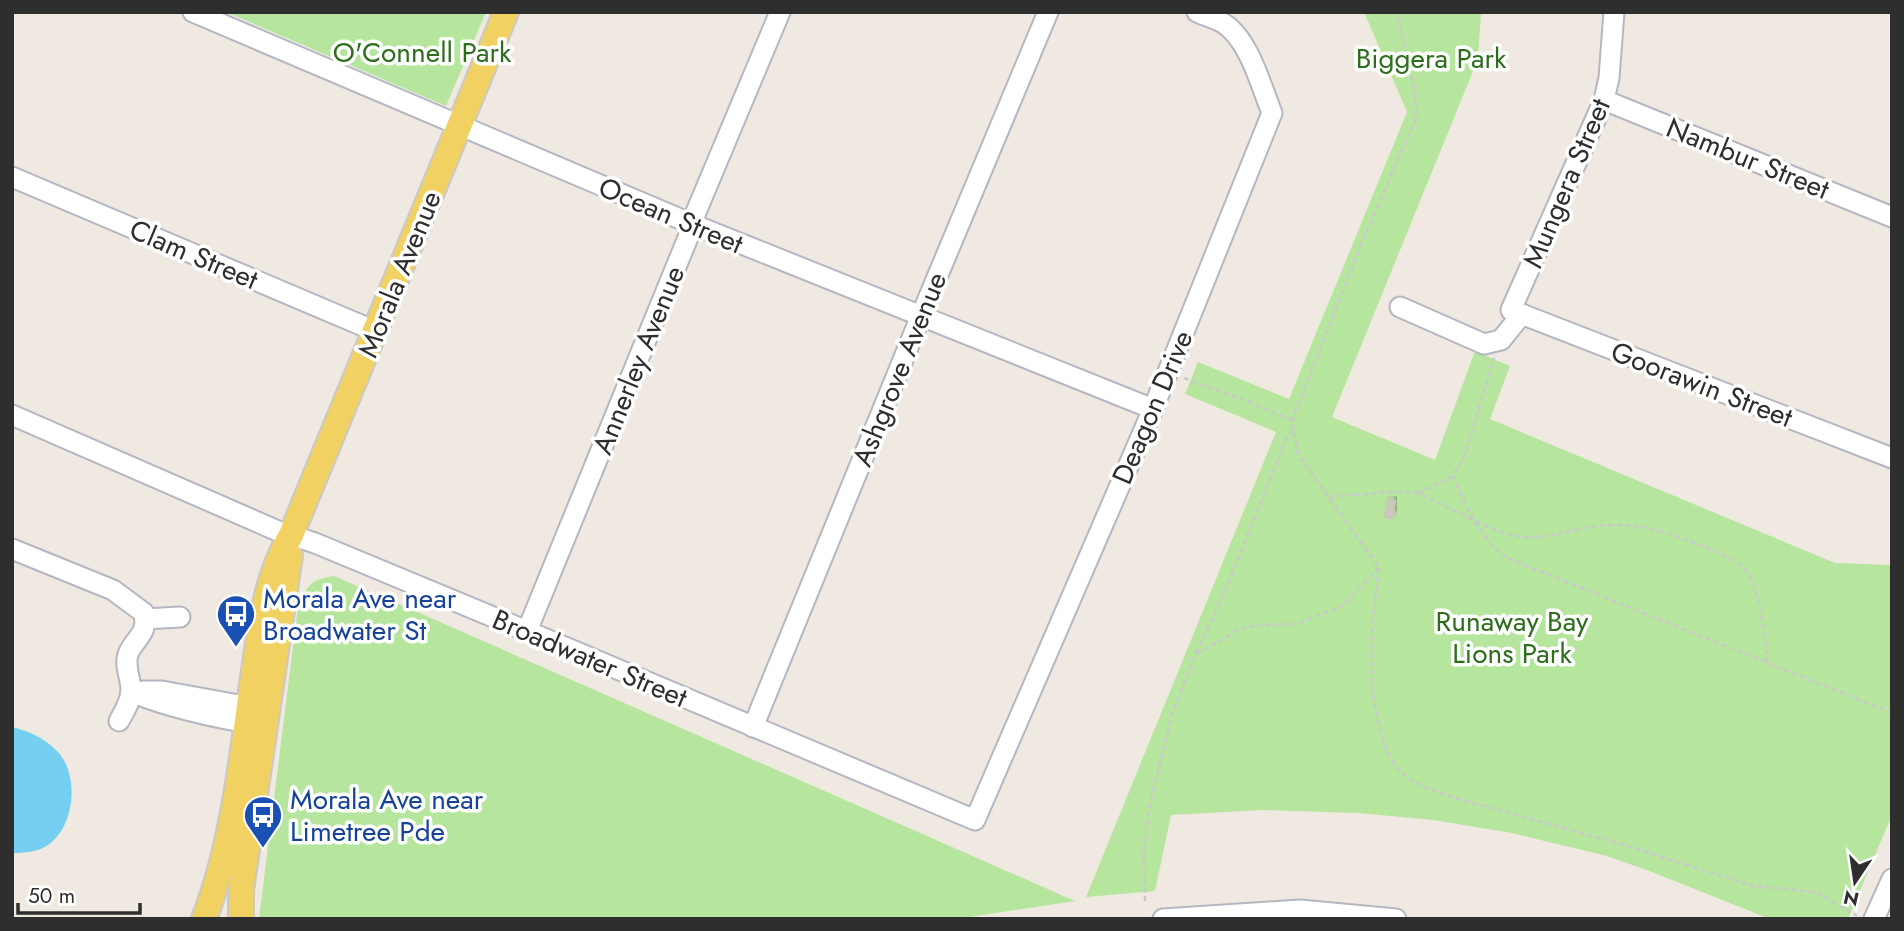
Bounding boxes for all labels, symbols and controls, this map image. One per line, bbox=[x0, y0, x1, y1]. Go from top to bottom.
park label: O'Connell Park bbox=[333, 32, 512, 73]
park label: Biggera Park bbox=[1356, 38, 1507, 79]
street label: Mungera Street bbox=[1512, 92, 1621, 274]
street label: Nambur Street bbox=[1660, 107, 1836, 210]
street label: Ocean Street bbox=[592, 167, 750, 264]
street label: Morala Avenue bbox=[347, 185, 452, 364]
street label: Clam Street bbox=[123, 209, 265, 300]
street label: Annerley Avenue bbox=[582, 260, 695, 461]
street label: Ashgrove Avenue bbox=[842, 266, 957, 473]
street label: Deagon Drive bbox=[1102, 324, 1203, 490]
street label: Goorawin Street bbox=[1605, 331, 1799, 438]
place label: Morala Ave near Broadwater St bbox=[263, 578, 457, 651]
bus stop icon: Morala Ave near Broadwater St bbox=[215, 593, 257, 648]
street label: Broadwater Street bbox=[486, 599, 694, 718]
park label: Runaway Bay Lions Park bbox=[1436, 601, 1589, 674]
place label: Morala Ave near Limetree Pde bbox=[290, 779, 484, 852]
bus stop icon: Morala Ave near Limetree Pde bbox=[242, 794, 284, 849]
north arrow bbox=[1820, 847, 1890, 917]
scale bar bbox=[18, 872, 140, 916]
text: 50 m bbox=[28, 881, 75, 911]
text: N bbox=[1841, 883, 1862, 913]

